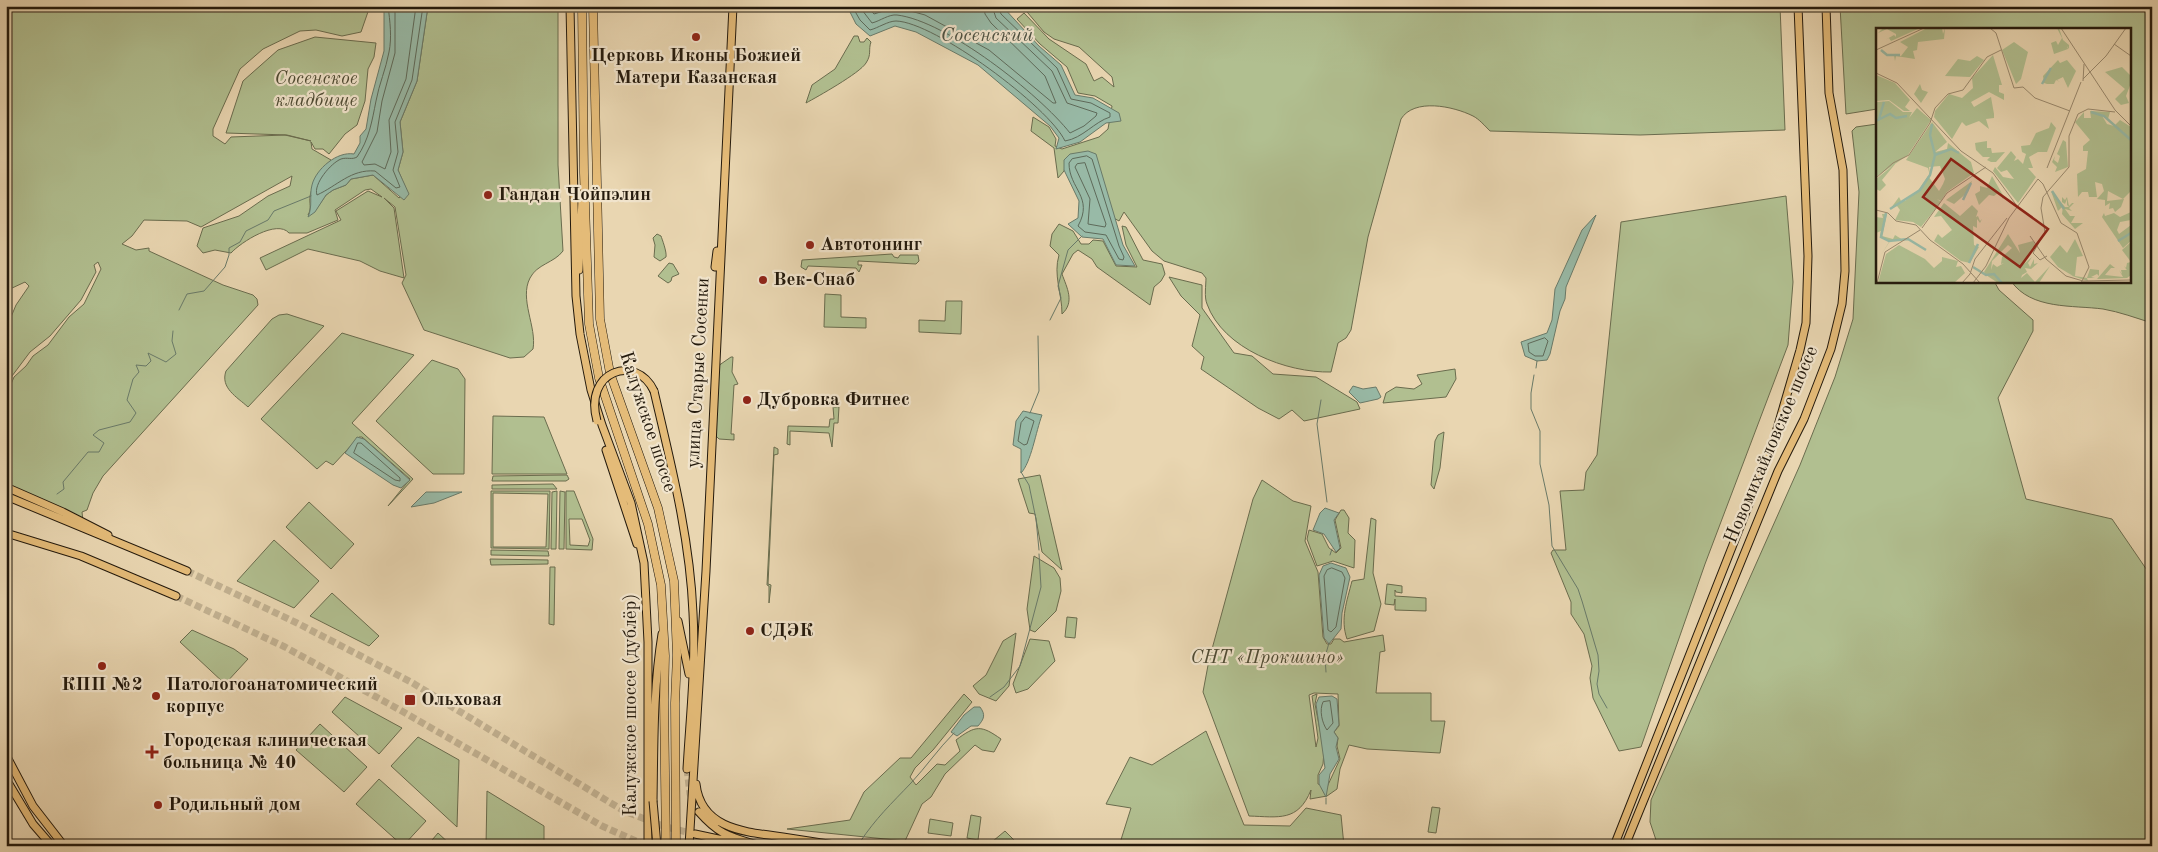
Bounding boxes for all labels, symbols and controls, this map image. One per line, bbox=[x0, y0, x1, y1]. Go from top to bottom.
water label: Сосенский bbox=[941, 26, 1034, 46]
inset map bbox=[1876, 28, 2130, 282]
marker: Церковь Иконы Божией Матери Казанская bbox=[690, 31, 702, 43]
place label: Церковь Иконы Божией Матери Казанская bbox=[591, 47, 801, 88]
park label: Сосенское кладбище bbox=[274, 70, 358, 111]
place label: Гандан Чойпэлин bbox=[498, 186, 651, 205]
marker: Гандан Чойпэлин bbox=[482, 189, 494, 201]
place label: Автотонинг bbox=[820, 236, 922, 255]
marker: Автотонинг bbox=[804, 239, 816, 251]
place label: Век-Снаб bbox=[773, 271, 855, 290]
marker: Век-Снаб bbox=[757, 274, 769, 286]
street label: улица Старые Сосенки bbox=[685, 277, 713, 469]
street label: Новомихайловское шоссе bbox=[1722, 344, 1822, 546]
street label: Калужское шоссе bbox=[615, 349, 679, 495]
place label: Дубровка Фитнес bbox=[757, 391, 910, 410]
marker: Дубровка Фитнес bbox=[741, 394, 753, 406]
street label: Калужское шоссе (дублёр) bbox=[621, 594, 641, 816]
place label: СДЭК bbox=[760, 622, 813, 641]
marker: СДЭК bbox=[744, 625, 756, 637]
park label: СНТ «Прокшино» bbox=[1190, 649, 1344, 668]
marker: КПП №2 bbox=[96, 660, 108, 672]
place label: КПП №2 bbox=[61, 676, 143, 695]
place label: Патологоанатомический корпус bbox=[166, 676, 378, 717]
marker: Патологоанатомический корпус bbox=[150, 690, 162, 702]
place label: Ольховая bbox=[421, 691, 502, 710]
marker: Ольховая bbox=[403, 693, 417, 707]
place label: Городская клиническая больница № 40 bbox=[163, 732, 367, 773]
marker: Городская клиническая больница № 40 bbox=[145, 745, 159, 759]
place label: Родильный дом bbox=[168, 796, 301, 815]
marker: Родильный дом bbox=[152, 799, 164, 811]

